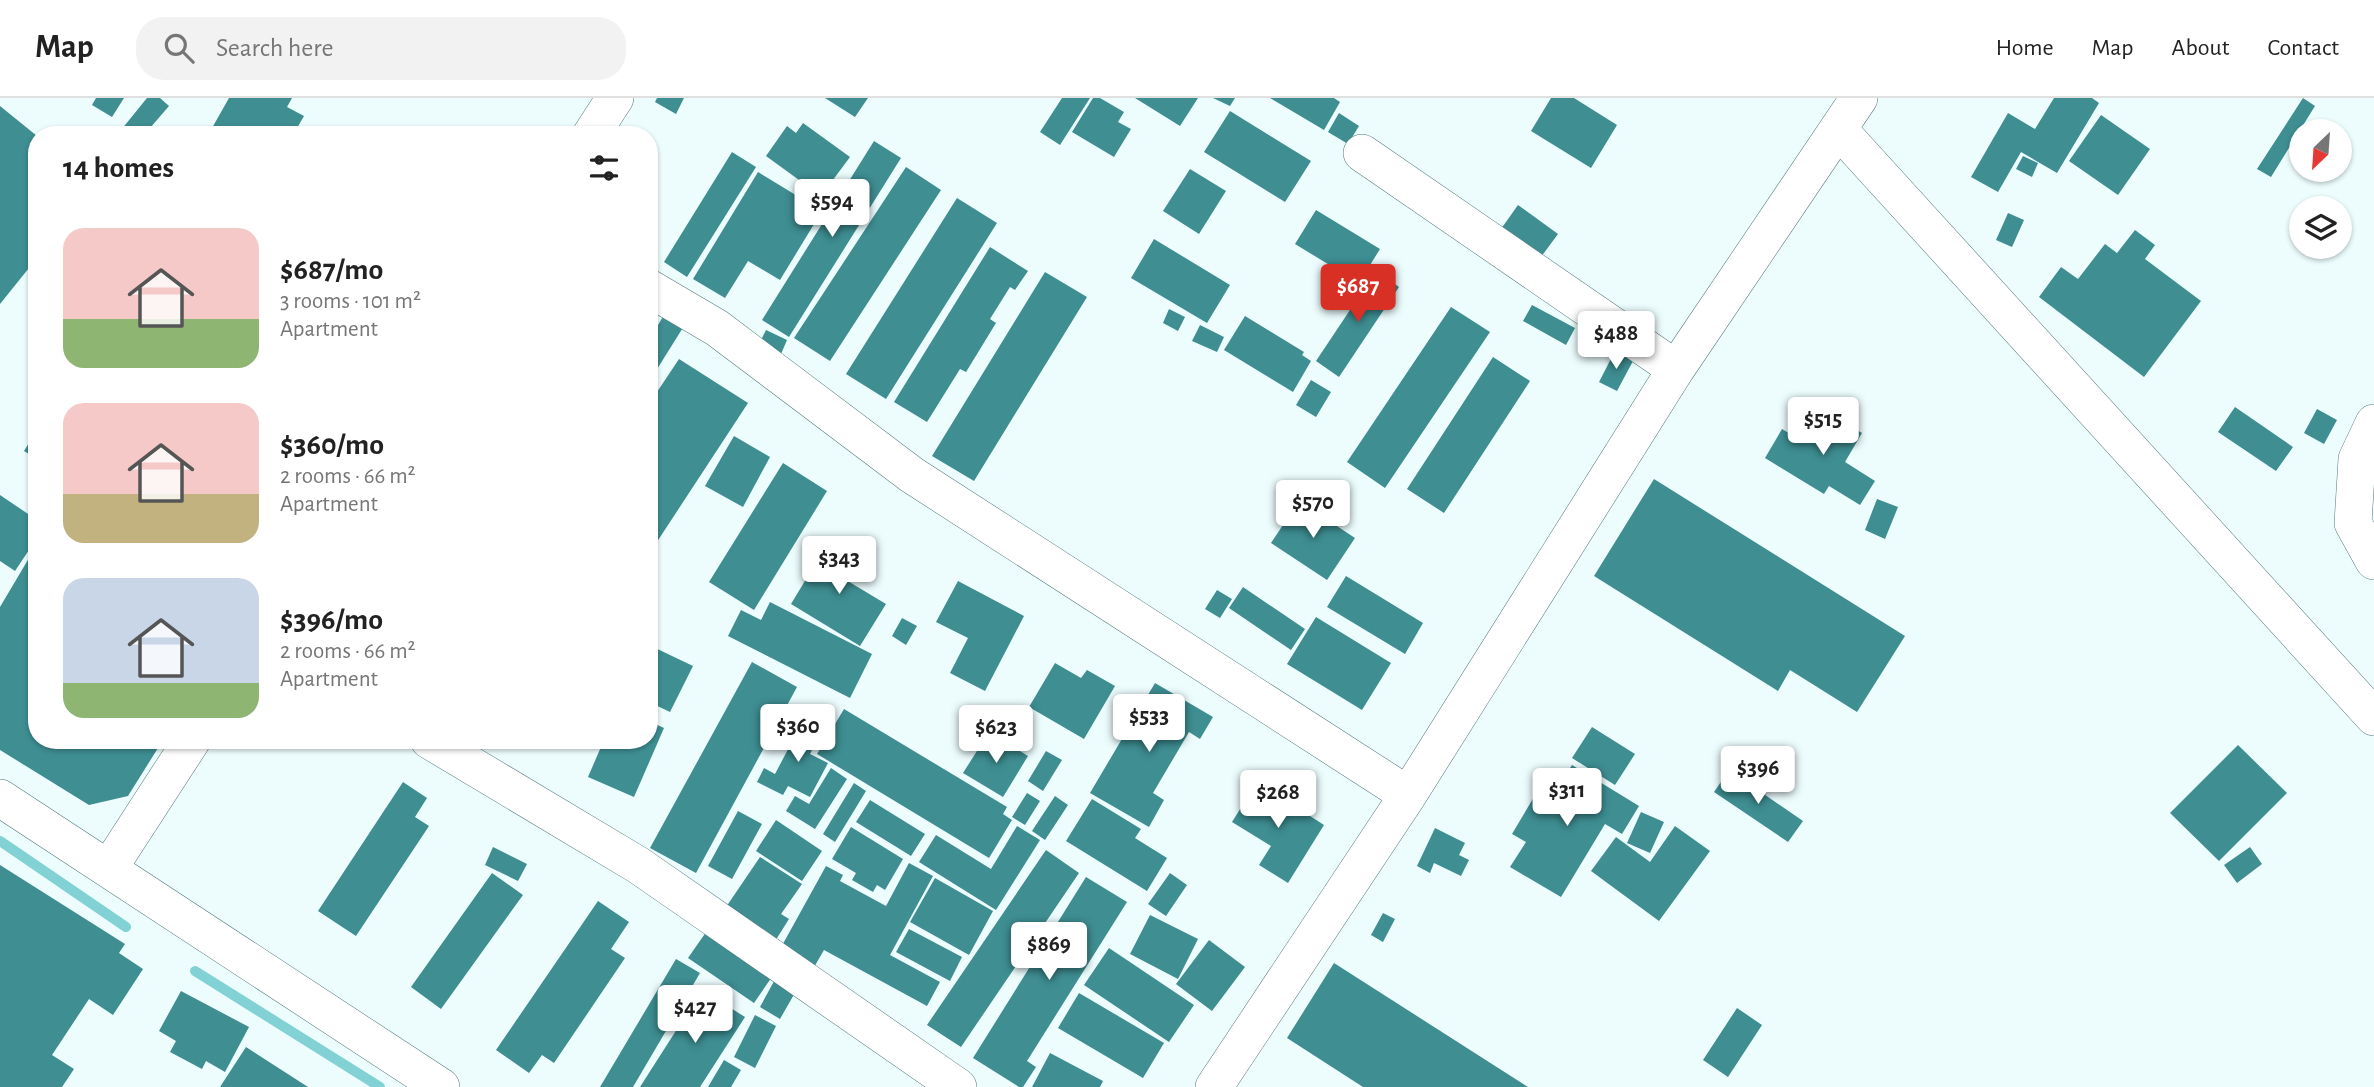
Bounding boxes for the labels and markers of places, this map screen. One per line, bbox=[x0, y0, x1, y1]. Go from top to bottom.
pin: $594 bbox=[791, 180, 873, 239]
pin: $687 bbox=[1317, 264, 1399, 324]
pin: $488 bbox=[1575, 312, 1657, 371]
pin: $515 bbox=[1782, 398, 1864, 457]
pin: $570 bbox=[1272, 480, 1354, 540]
pin: $343 bbox=[798, 536, 880, 596]
pin: $533 bbox=[1108, 694, 1190, 754]
pin: $360 bbox=[757, 704, 839, 764]
pin: $623 bbox=[955, 706, 1037, 765]
pin: $396 bbox=[1717, 746, 1799, 806]
pin: $311 bbox=[1526, 768, 1608, 828]
pin: $268 bbox=[1237, 770, 1319, 830]
pin: $869 bbox=[1008, 922, 1090, 982]
pin: $427 bbox=[654, 986, 736, 1045]

